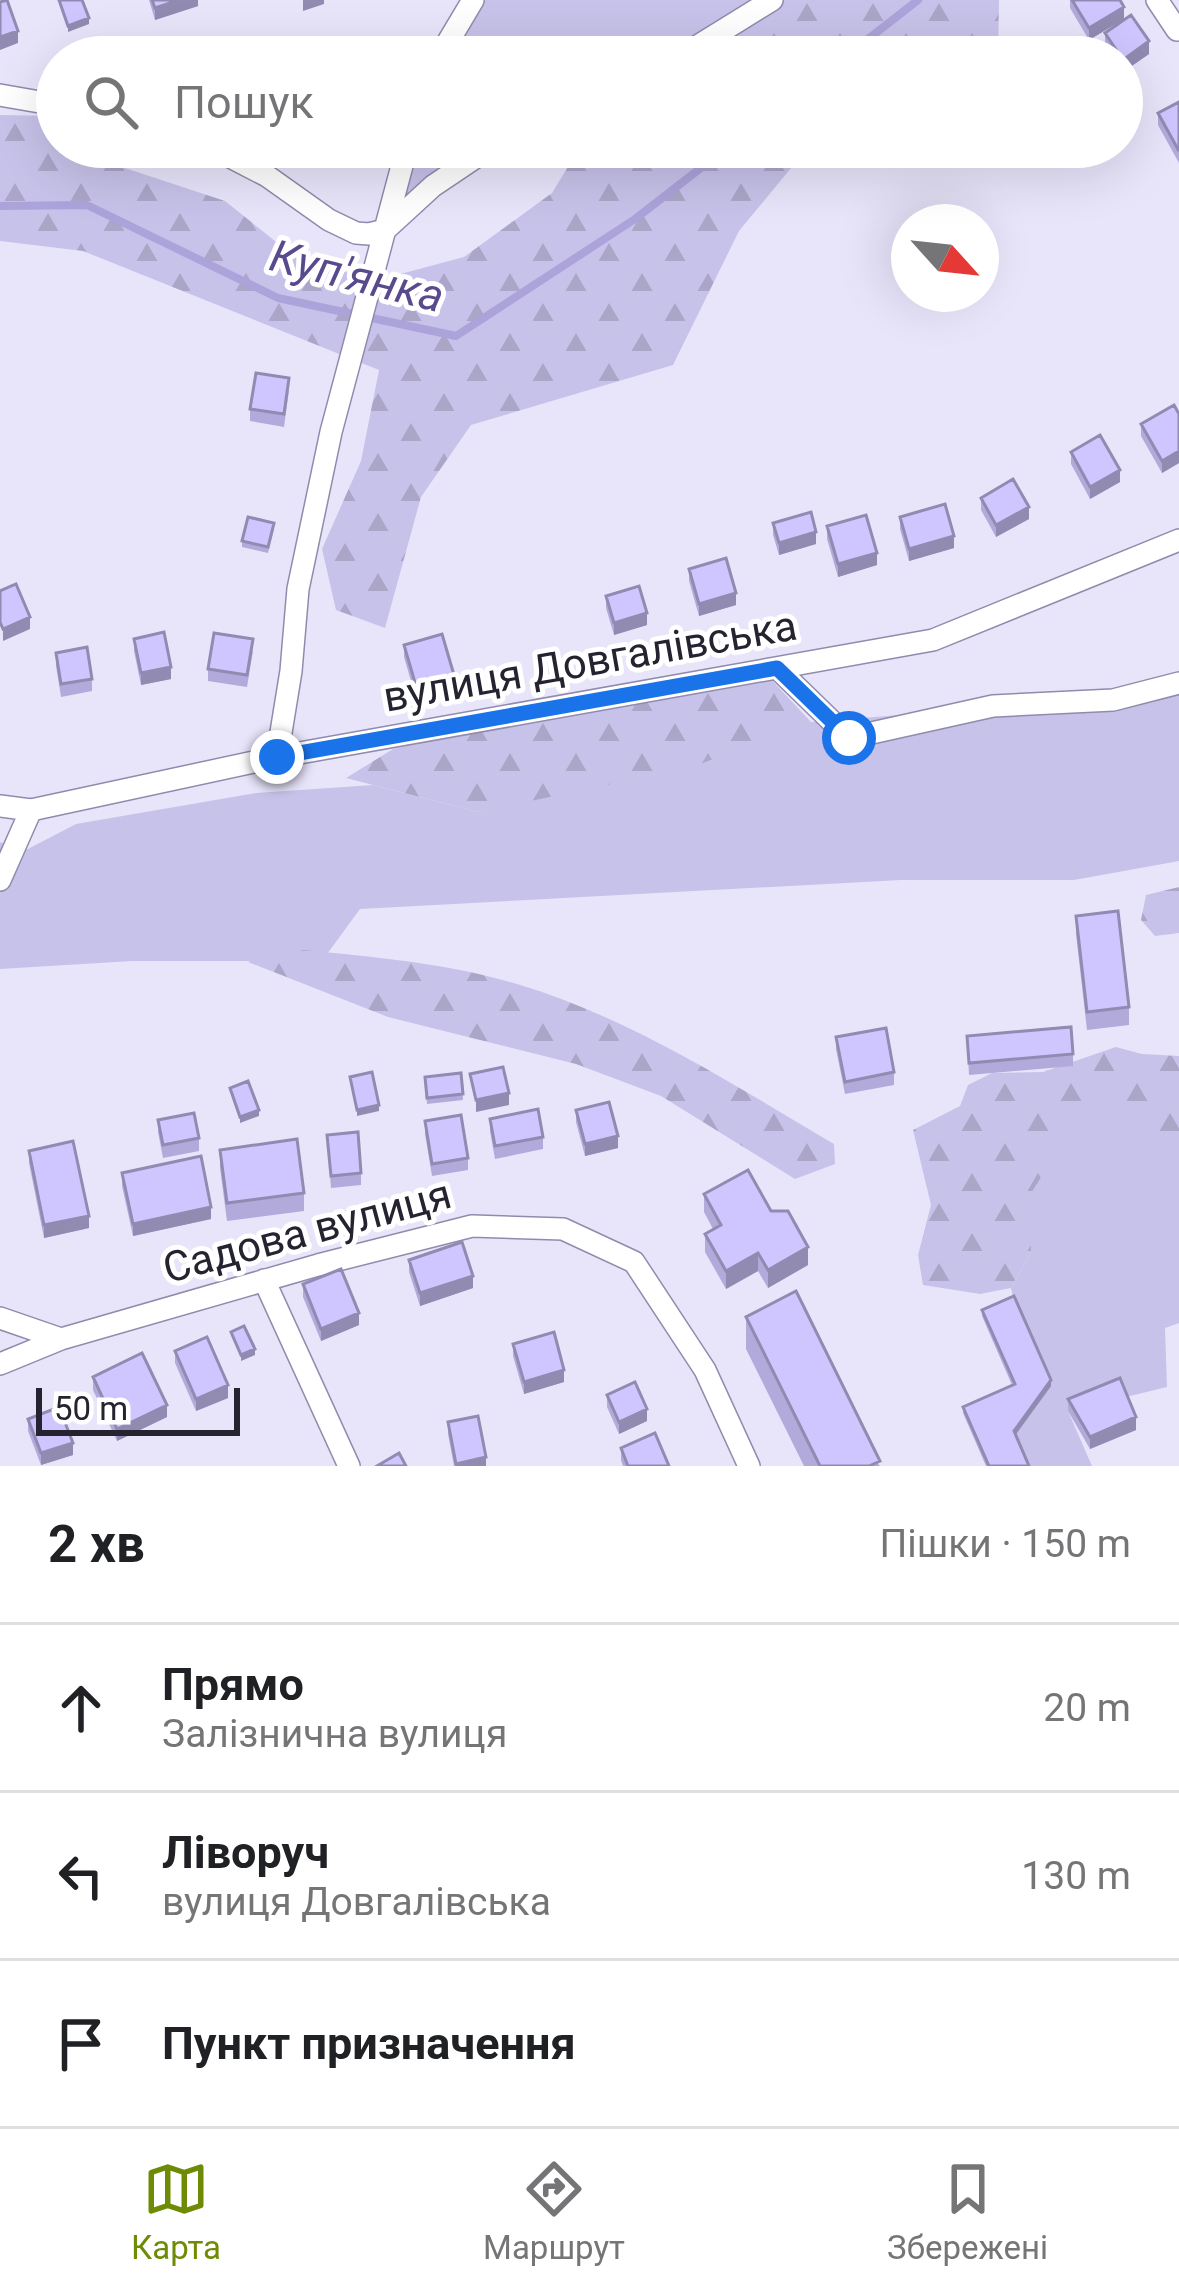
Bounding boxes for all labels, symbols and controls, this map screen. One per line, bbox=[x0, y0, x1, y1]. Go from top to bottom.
search box bbox=[36, 36, 1143, 168]
icon: search bbox=[78, 69, 144, 135]
text: Пошук bbox=[174, 76, 314, 129]
north arrow bbox=[891, 204, 999, 312]
water label: Куп'янка bbox=[265, 229, 449, 323]
street label: вулиця Довгалівська bbox=[380, 601, 800, 721]
route start bbox=[822, 711, 876, 765]
route end bbox=[250, 730, 304, 784]
street label: Садова вулиця bbox=[158, 1169, 456, 1293]
scale bar bbox=[36, 1382, 240, 1435]
text: 50 m bbox=[54, 1389, 128, 1428]
text: 2 хв bbox=[48, 1515, 145, 1574]
text: Пішки · 150 m bbox=[879, 1521, 1131, 1567]
text: Прямо bbox=[162, 1658, 304, 1711]
icon: ahead bbox=[48, 1675, 114, 1741]
text: 20 m bbox=[1043, 1685, 1131, 1731]
text: Залізнична вулиця bbox=[162, 1711, 507, 1757]
text: Ліворуч bbox=[162, 1826, 329, 1879]
icon: left bbox=[48, 1843, 114, 1909]
text: 130 m bbox=[1021, 1853, 1131, 1899]
text: вулиця Довгалівська bbox=[162, 1879, 551, 1925]
icon: arrive bbox=[48, 2011, 114, 2077]
text: Пункт призначення bbox=[162, 2017, 576, 2070]
tab: Карта bbox=[131, 2156, 221, 2267]
tab: Маршрут bbox=[483, 2156, 625, 2267]
tab: Збережені bbox=[887, 2156, 1048, 2267]

